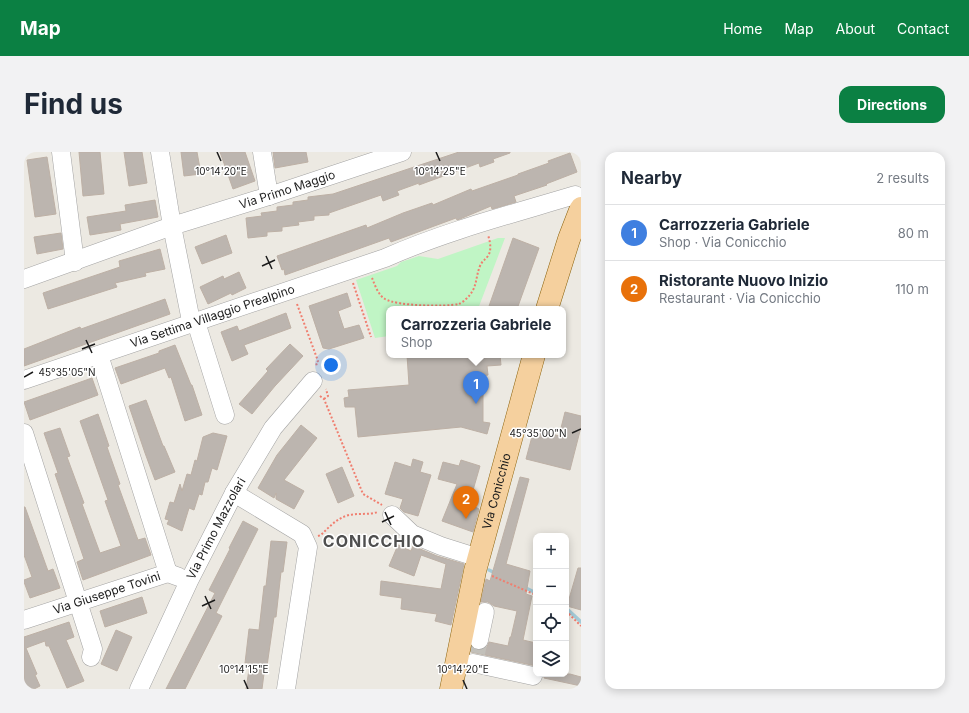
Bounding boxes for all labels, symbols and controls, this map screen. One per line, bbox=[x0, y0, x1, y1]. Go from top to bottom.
text: Map bbox=[20, 17, 61, 40]
text: Home bbox=[723, 20, 762, 37]
text: Map bbox=[784, 20, 814, 37]
text: About bbox=[836, 20, 875, 37]
text: Contact bbox=[897, 20, 949, 37]
button: Directions bbox=[839, 86, 945, 123]
text: Find us bbox=[24, 87, 123, 121]
text: 10°14'20"E bbox=[195, 165, 247, 177]
text: 10°14'25"E bbox=[414, 165, 466, 177]
street label: Via Primo Maggio bbox=[237, 167, 337, 212]
text: Nearby bbox=[621, 168, 682, 188]
text: 2 results bbox=[876, 170, 929, 186]
text: Carrozzeria Gabriele bbox=[659, 215, 810, 234]
text: 1 bbox=[631, 225, 637, 241]
text: 80 m bbox=[898, 225, 929, 241]
text: Shop · Via Conicchio bbox=[659, 234, 787, 250]
text: Ristorante Nuovo Inizio bbox=[659, 271, 828, 290]
street label: Via Settima Villaggio Prealpino bbox=[128, 281, 296, 351]
text: 2 bbox=[630, 281, 638, 297]
text: 110 m bbox=[895, 281, 929, 297]
text: Restaurant · Via Conicchio bbox=[659, 290, 821, 306]
popup bbox=[386, 306, 566, 358]
text: Carrozzeria Gabriele bbox=[401, 315, 551, 334]
text: Shop bbox=[401, 334, 432, 350]
your location bbox=[321, 355, 341, 375]
text: 45°35'05"N bbox=[39, 366, 95, 378]
pin: 1 bbox=[463, 371, 489, 404]
text: 45°35'00"N bbox=[509, 427, 567, 439]
street label: Via Conicchio bbox=[479, 451, 514, 531]
street label: Via Primo Mazzolari bbox=[183, 475, 249, 582]
pin: 2 bbox=[453, 486, 479, 519]
district label: CONICCHIO bbox=[323, 531, 425, 551]
map controls bbox=[533, 533, 569, 677]
button: + bbox=[533, 533, 569, 569]
street label: Via Giuseppe Tovini bbox=[51, 568, 162, 617]
button: − bbox=[533, 569, 569, 605]
button: locate bbox=[533, 605, 569, 641]
button: layers bbox=[533, 641, 569, 677]
text: 10°14'15"E bbox=[219, 663, 269, 675]
text: 10°14'20"E bbox=[437, 663, 489, 675]

